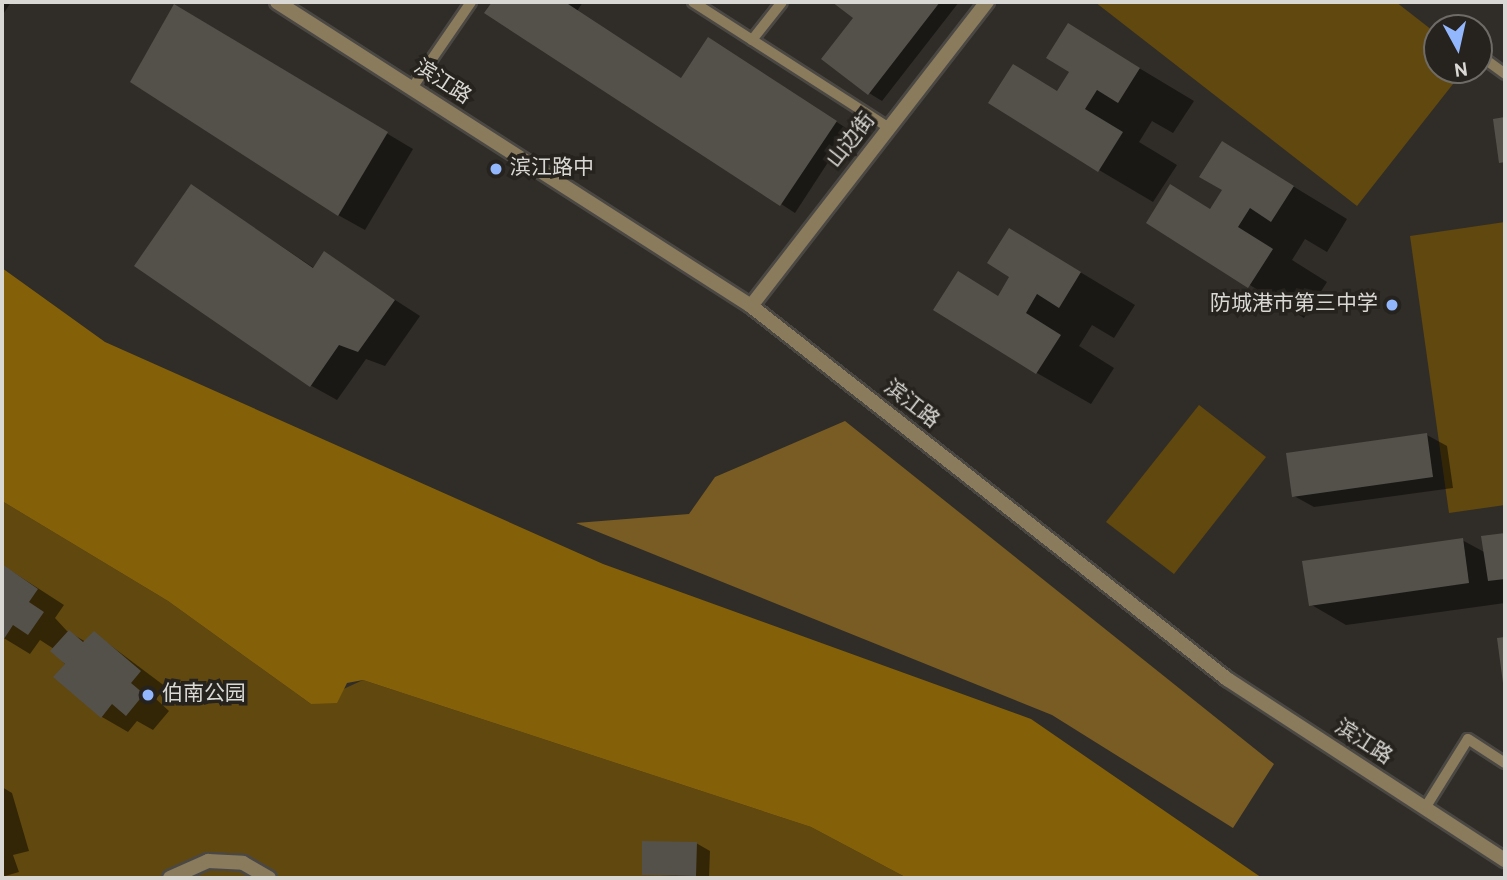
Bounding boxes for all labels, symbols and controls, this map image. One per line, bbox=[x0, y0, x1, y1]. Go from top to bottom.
north arrow bbox=[1423, 14, 1493, 84]
street label: 滨江路 bbox=[409, 55, 475, 111]
text: N bbox=[1452, 55, 1469, 81]
street label: 山边街 bbox=[823, 108, 881, 174]
place label: 滨江路中 bbox=[510, 156, 594, 182]
marker: 滨江路中 bbox=[488, 161, 504, 177]
place label: 防城港市第三中学 bbox=[1210, 292, 1378, 318]
marker: 防城港市第三中学 bbox=[1384, 297, 1400, 313]
street label: 滨江路 bbox=[878, 376, 944, 434]
place label: 伯南公园 bbox=[162, 682, 246, 708]
marker: 伯南公园 bbox=[140, 687, 156, 703]
street label: 滨江路 bbox=[1330, 715, 1396, 771]

